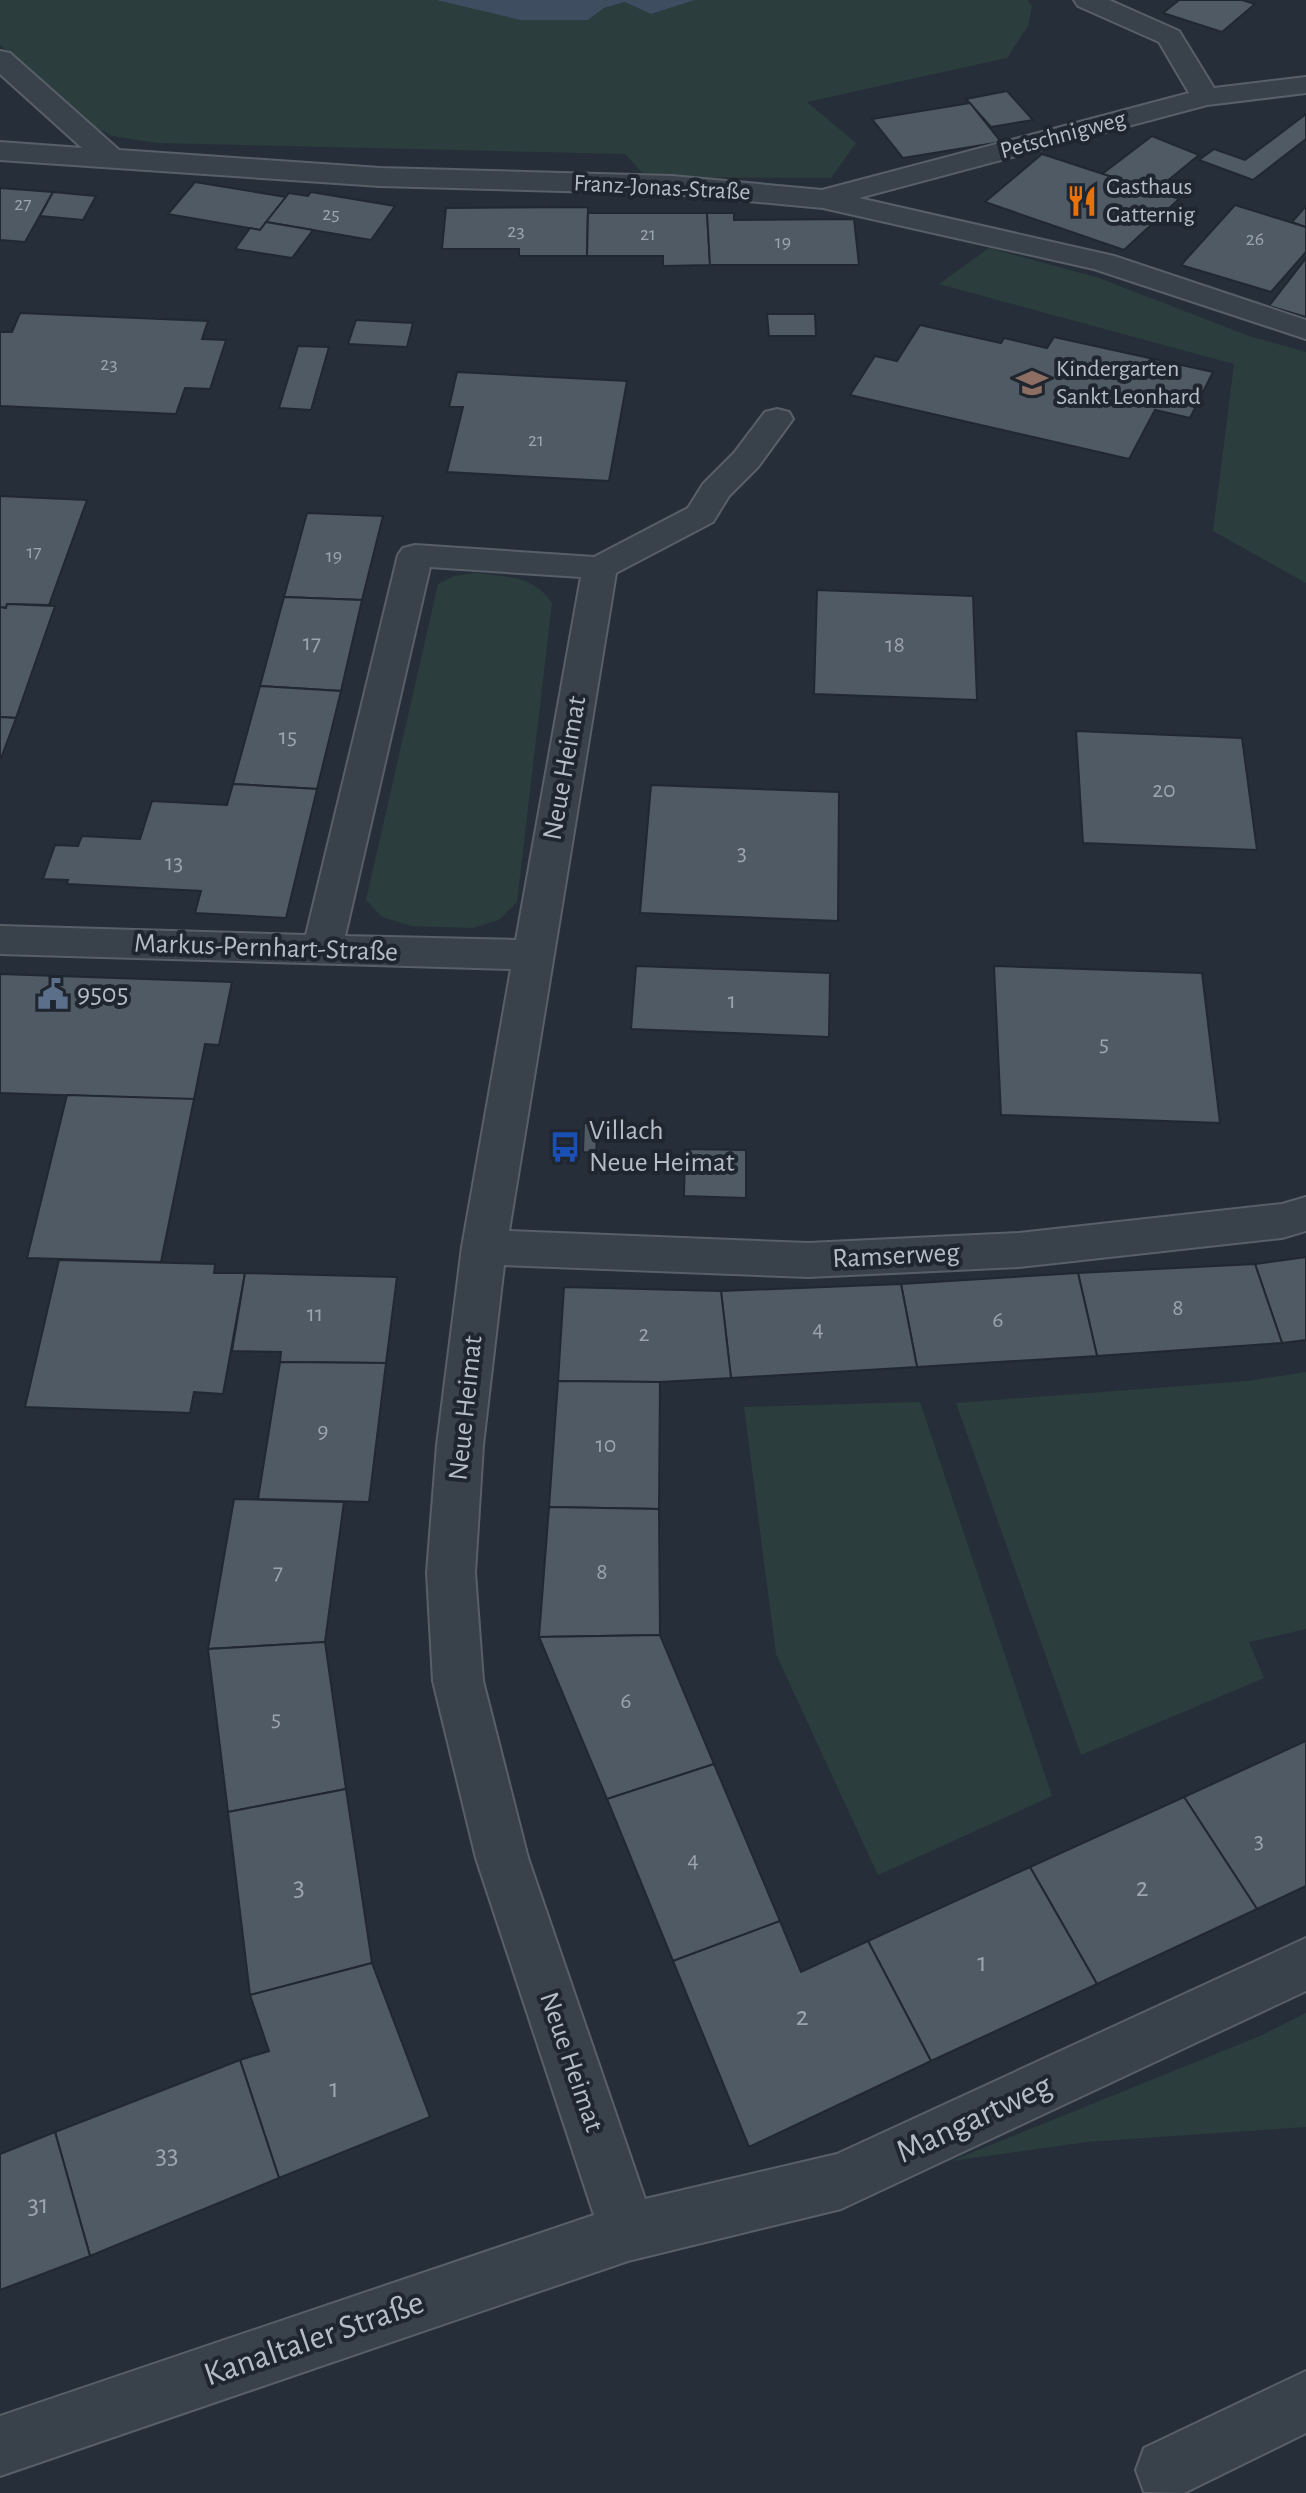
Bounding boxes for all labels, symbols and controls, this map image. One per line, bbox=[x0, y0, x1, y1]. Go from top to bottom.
street label: Petschnigweg bbox=[998, 107, 1129, 163]
street label: Franz-Jonas-Straße bbox=[573, 171, 751, 205]
place label: Gasthaus Gatternig bbox=[1106, 175, 1195, 227]
restaurant icon: Gasthaus Gatternig bbox=[1065, 184, 1099, 218]
house number: 27 bbox=[14, 194, 32, 214]
house number: 25 bbox=[322, 204, 340, 224]
house number: 23 bbox=[507, 221, 525, 241]
house number: 21 bbox=[640, 224, 656, 244]
house number: 26 bbox=[1246, 229, 1264, 249]
house number: 19 bbox=[775, 232, 791, 252]
house number: 23 bbox=[100, 354, 118, 374]
place label: Kindergarten Sankt Leonhard bbox=[1056, 357, 1201, 409]
school or university icon: Kindergarten Sankt Leonhard bbox=[1015, 366, 1049, 400]
house number: 21 bbox=[528, 430, 544, 450]
house number: 17 bbox=[26, 542, 42, 562]
house number: 19 bbox=[326, 546, 342, 566]
house number: 17 bbox=[303, 631, 321, 655]
house number: 18 bbox=[885, 633, 905, 657]
street label: Neue Heimat bbox=[539, 694, 591, 842]
house number: 15 bbox=[279, 725, 297, 749]
house number: 20 bbox=[1152, 778, 1176, 802]
house number: 3 bbox=[737, 841, 747, 865]
house number: 13 bbox=[165, 851, 183, 875]
street label: Markus-Pernhart-Straße bbox=[134, 929, 398, 967]
public building icon: 9505 bbox=[36, 977, 70, 1011]
place label: 9505 bbox=[77, 980, 128, 1008]
house number: 1 bbox=[728, 989, 736, 1013]
house number: 5 bbox=[1099, 1032, 1109, 1056]
place label: Villach Neue Heimat bbox=[589, 1117, 735, 1177]
bus stop icon: Villach Neue Heimat bbox=[548, 1130, 582, 1164]
street label: Ramserweg bbox=[832, 1239, 961, 1273]
house number: 8 bbox=[1172, 1296, 1184, 1320]
house number: 11 bbox=[307, 1302, 323, 1326]
house number: 6 bbox=[992, 1308, 1004, 1332]
house number: 4 bbox=[812, 1317, 824, 1341]
house number: 2 bbox=[639, 1322, 650, 1346]
street label: Neue Heimat bbox=[444, 1334, 488, 1482]
house number: 9 bbox=[317, 1419, 329, 1443]
house number: 10 bbox=[596, 1433, 616, 1457]
house number: 7 bbox=[273, 1560, 283, 1584]
house number: 8 bbox=[596, 1560, 608, 1584]
house number: 6 bbox=[620, 1689, 632, 1713]
house number: 5 bbox=[271, 1707, 281, 1731]
house number: 3 bbox=[1254, 1829, 1264, 1853]
house number: 4 bbox=[687, 1848, 699, 1872]
house number: 3 bbox=[293, 1873, 305, 1901]
house number: 2 bbox=[1136, 1874, 1148, 1902]
house number: 1 bbox=[977, 1949, 987, 1977]
street label: Neue Heimat bbox=[534, 1989, 608, 2136]
house number: 2 bbox=[796, 2003, 808, 2031]
street label: Mangartweg bbox=[891, 2068, 1057, 2170]
house number: 1 bbox=[329, 2075, 339, 2103]
house number: 33 bbox=[155, 2141, 179, 2169]
house number: 31 bbox=[27, 2191, 49, 2219]
street label: Kanaltaler Straße bbox=[200, 2285, 428, 2393]

